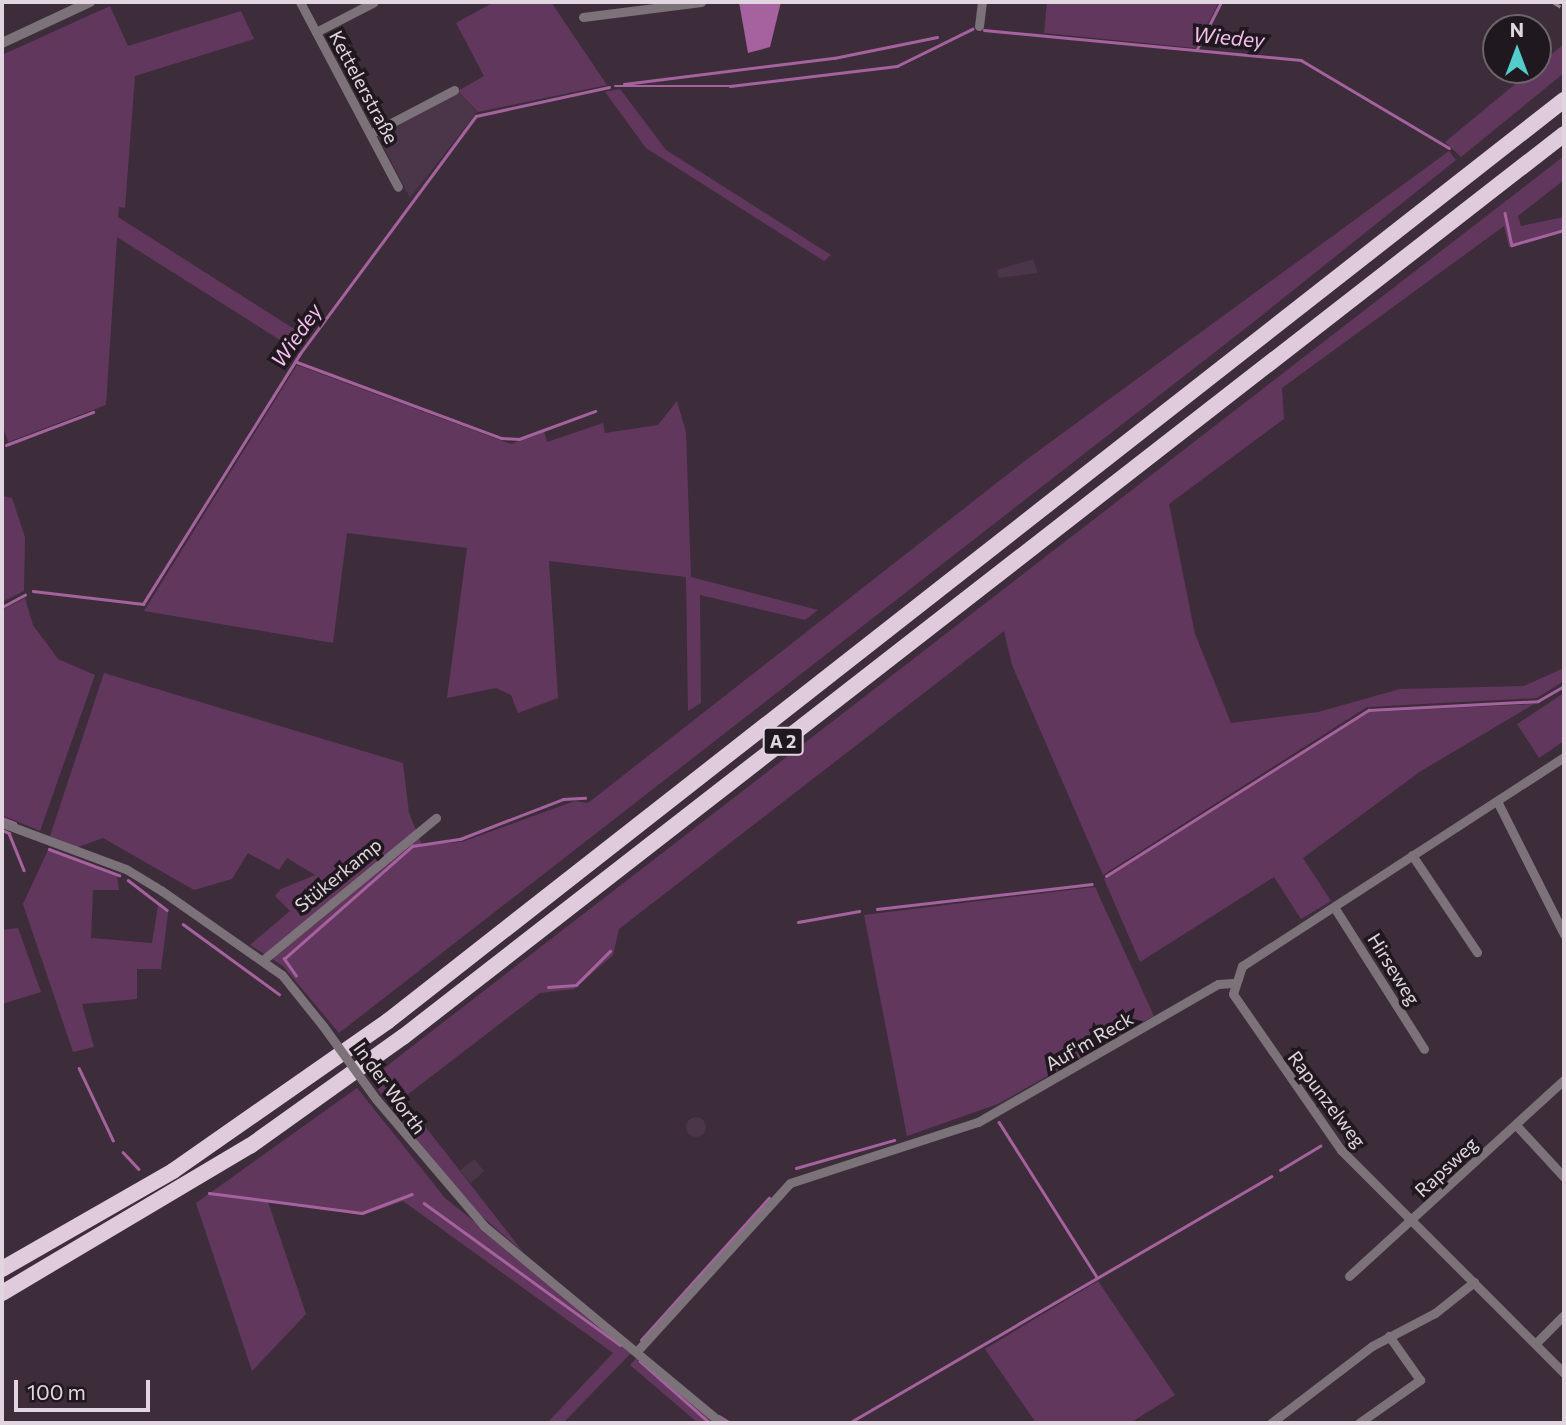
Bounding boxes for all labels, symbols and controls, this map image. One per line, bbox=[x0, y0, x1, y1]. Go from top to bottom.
north arrow bbox=[1482, 14, 1552, 84]
text: N bbox=[1510, 18, 1524, 41]
water label: Wiedey bbox=[1192, 21, 1266, 53]
street label: Kettelerstraße bbox=[325, 27, 403, 147]
water label: Wiedey bbox=[265, 298, 327, 372]
road number: A 2 bbox=[762, 726, 804, 756]
street label: Stükerkamp bbox=[290, 833, 386, 917]
street label: Hirseweg bbox=[1363, 929, 1425, 1009]
street label: Auf'm Reck bbox=[1041, 1007, 1137, 1075]
street label: In der Worth bbox=[349, 1038, 431, 1138]
street label: Rapunzelweg bbox=[1283, 1046, 1371, 1152]
street label: Rapsweg bbox=[1410, 1132, 1482, 1202]
scale bar bbox=[18, 1366, 154, 1410]
text: 100 m bbox=[27, 1379, 86, 1404]

